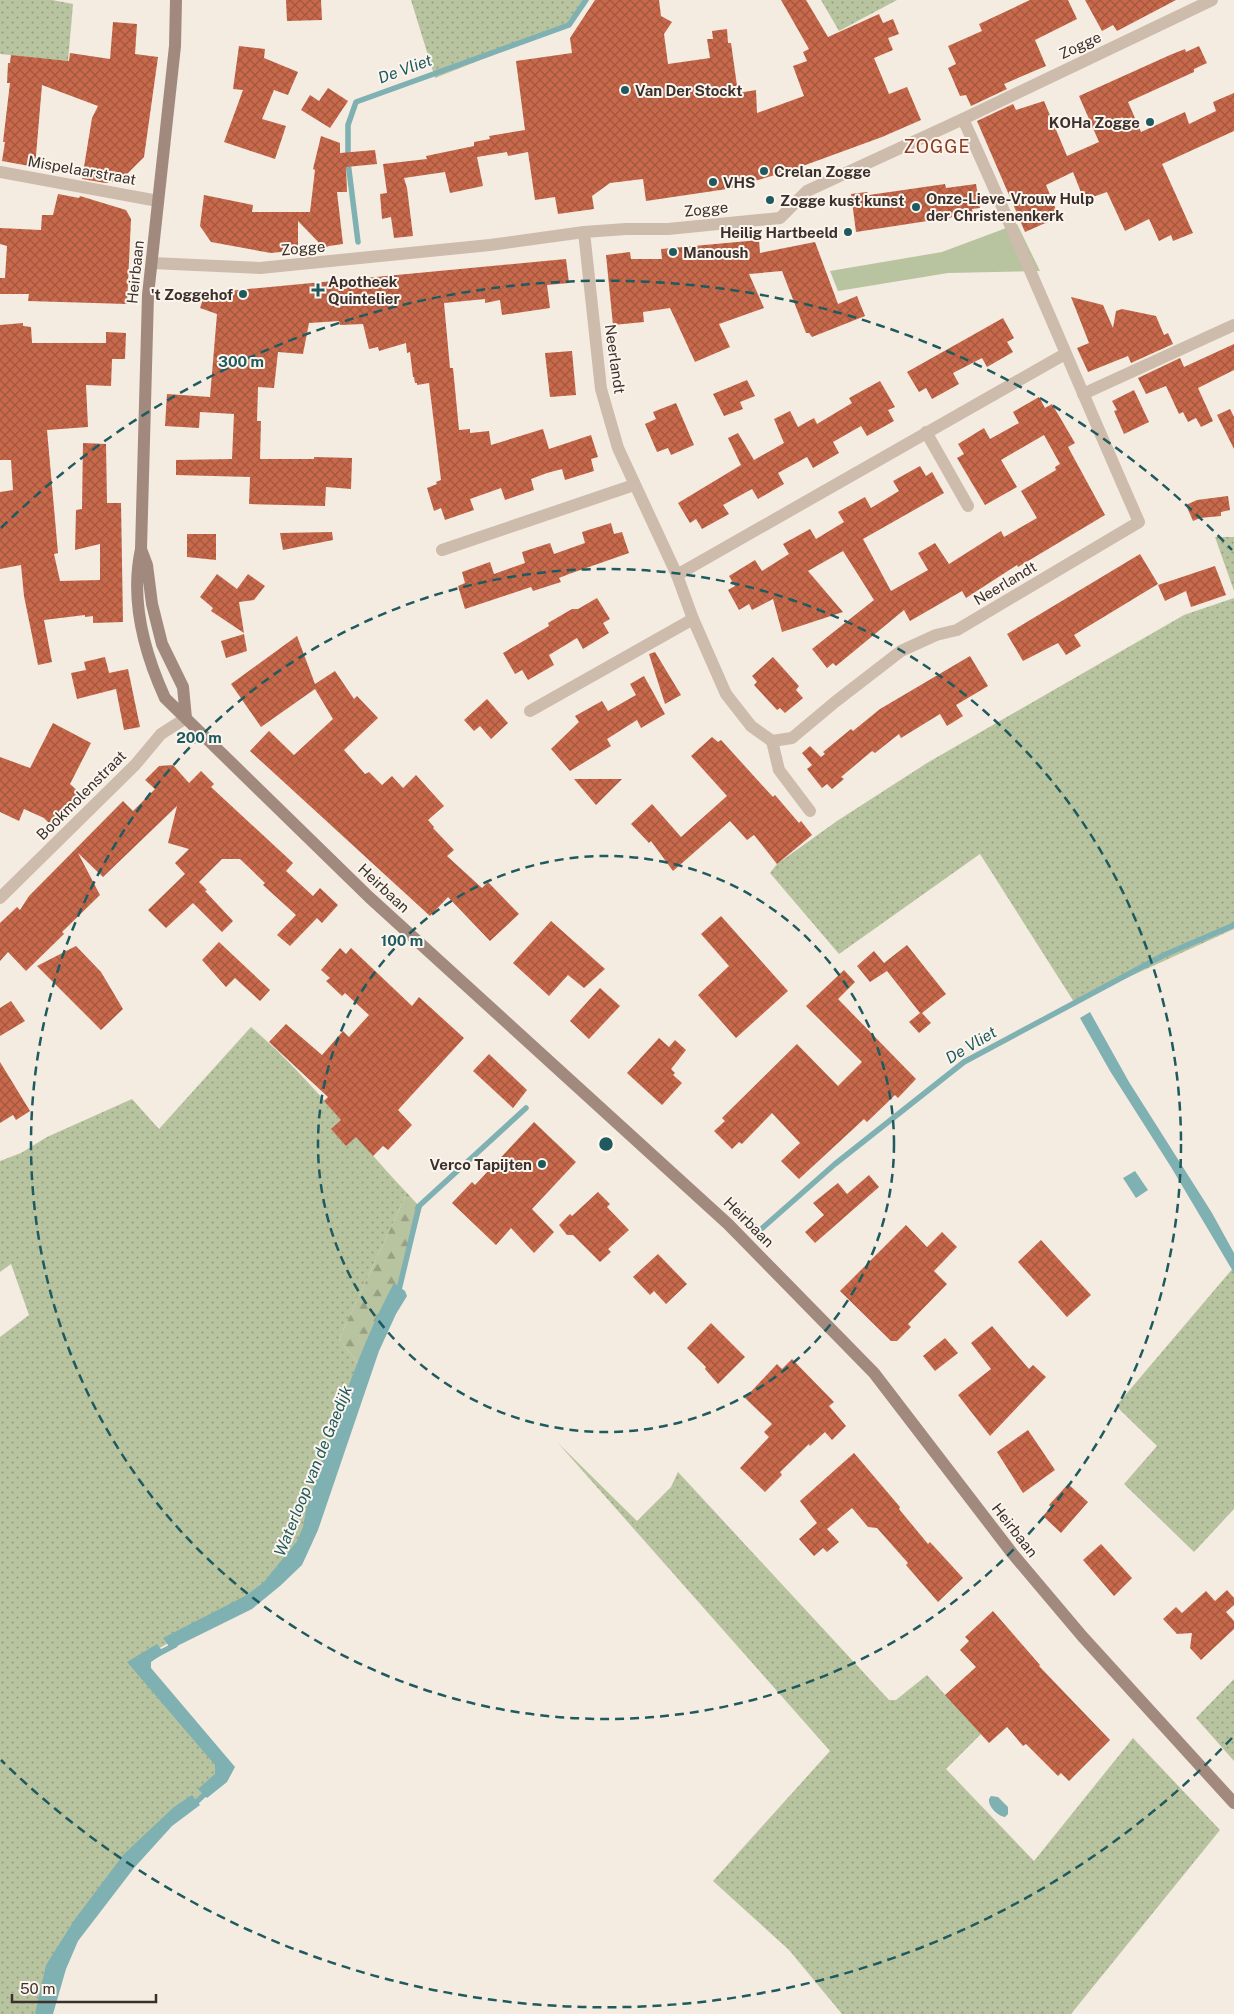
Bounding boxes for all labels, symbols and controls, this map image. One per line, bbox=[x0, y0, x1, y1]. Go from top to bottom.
street label: Zogge bbox=[1056, 28, 1104, 62]
water label: De Vliet bbox=[375, 50, 435, 88]
place label: Van Der Stockt bbox=[635, 82, 742, 99]
marker: Van Der Stockt bbox=[619, 84, 631, 96]
place label: KOHa Zogge bbox=[1049, 114, 1140, 131]
marker: KOHa Zogge bbox=[1144, 116, 1156, 128]
district label: ZOGGE bbox=[903, 136, 971, 157]
street label: Mispelaarstraat bbox=[26, 152, 138, 188]
place label: Crelan Zogge bbox=[774, 163, 871, 180]
marker: Crelan Zogge bbox=[758, 165, 770, 177]
place label: VHS bbox=[723, 174, 755, 191]
marker: VHS bbox=[707, 176, 719, 188]
place label: Onze-Lieve-Vrouw Hulp der Christenenkerk bbox=[926, 190, 1094, 224]
place label: Zogge kust kunst bbox=[780, 192, 904, 209]
marker: Zogge kust kunst bbox=[764, 194, 776, 206]
street label: Zogge bbox=[683, 198, 729, 220]
marker: Onze-Lieve-Vrouw Hulp der Christenenkerk bbox=[910, 201, 922, 213]
place label: Heilig Hartbeeld bbox=[720, 224, 838, 241]
marker: Heilig Hartbeeld bbox=[842, 226, 854, 238]
street label: Zogge bbox=[280, 238, 326, 258]
street label: Heirbaan bbox=[123, 239, 147, 305]
place label: Manoush bbox=[683, 244, 749, 261]
marker: Manoush bbox=[667, 246, 679, 258]
place label: Apotheek Quintelier bbox=[328, 273, 400, 307]
marker: Apotheek Quintelier bbox=[312, 284, 324, 296]
place label: 't Zoggehof bbox=[151, 286, 233, 303]
marker: 't Zoggehof bbox=[237, 288, 249, 300]
street label: Neerlandt bbox=[602, 323, 628, 395]
text: 300 m bbox=[218, 353, 264, 370]
street label: Neerlandt bbox=[971, 558, 1040, 608]
text: 200 m bbox=[176, 729, 222, 746]
street label: Bookmolenstraat bbox=[33, 747, 129, 843]
street label: Heirbaan bbox=[355, 860, 413, 916]
text: 100 m bbox=[381, 932, 423, 949]
water label: De Vliet bbox=[942, 1022, 1000, 1068]
centre of rings bbox=[597, 1135, 615, 1153]
place label: Verco Tapijten bbox=[430, 1156, 532, 1173]
marker: Verco Tapijten bbox=[536, 1158, 548, 1170]
street label: Heirbaan bbox=[720, 1193, 778, 1251]
water label: Waterloop van de Gaedijk bbox=[270, 1383, 356, 1559]
street label: Heirbaan bbox=[989, 1500, 1041, 1560]
scale bar bbox=[12, 1972, 156, 2004]
text: 50 m bbox=[20, 1980, 55, 1997]

